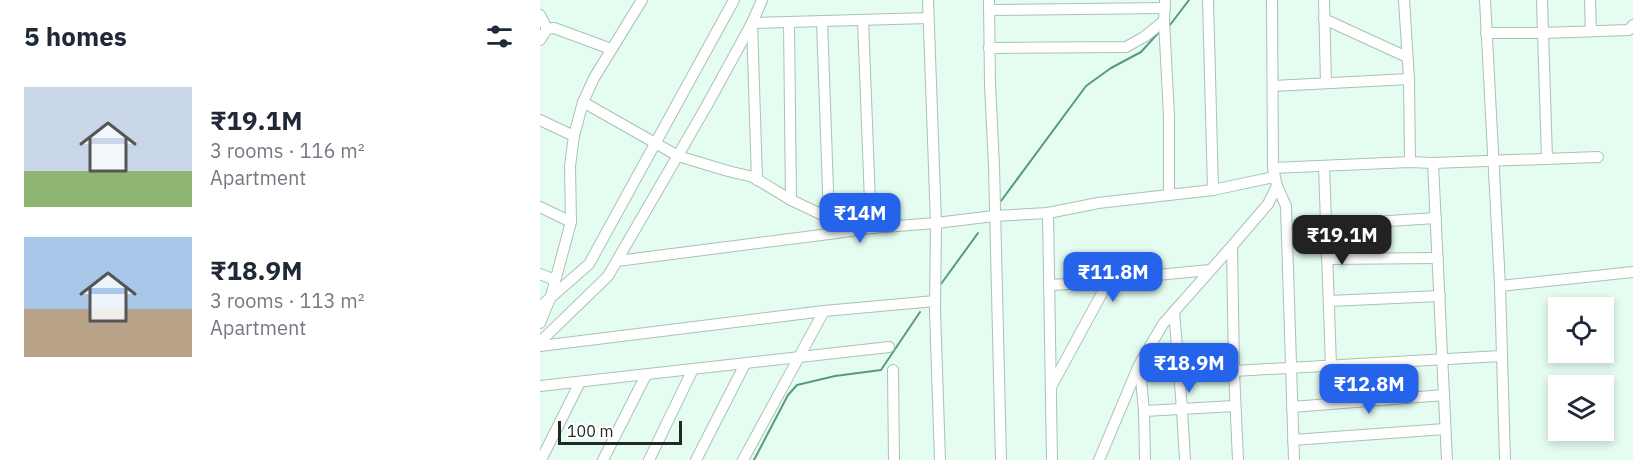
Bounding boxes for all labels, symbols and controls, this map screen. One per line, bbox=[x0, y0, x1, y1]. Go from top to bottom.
text: 5 homes bbox=[24, 19, 127, 53]
icon: filters bbox=[483, 20, 516, 53]
text: ₹19.1M bbox=[210, 103, 303, 137]
icon: home bbox=[72, 111, 144, 183]
text: 3 rooms · 116 m² bbox=[210, 137, 365, 164]
text: Apartment bbox=[210, 164, 306, 191]
pin: ₹14M bbox=[824, 193, 896, 244]
text: ₹14M bbox=[834, 199, 886, 226]
pin: ₹19.1M bbox=[1293, 215, 1391, 266]
text: ₹19.1M bbox=[1306, 221, 1378, 248]
pin: ₹11.8M bbox=[1064, 252, 1162, 303]
text: ₹18.9M bbox=[210, 253, 303, 287]
text: ₹11.8M bbox=[1077, 258, 1149, 285]
icon: home bbox=[72, 261, 144, 333]
text: 3 rooms · 113 m² bbox=[210, 287, 365, 314]
map controls bbox=[1548, 297, 1614, 441]
button: locate bbox=[1548, 297, 1614, 363]
text: Apartment bbox=[210, 314, 306, 341]
pin: ₹18.9M bbox=[1140, 343, 1238, 394]
text: ₹18.9M bbox=[1153, 349, 1225, 376]
pin: ₹12.8M bbox=[1320, 364, 1418, 415]
text: ₹12.8M bbox=[1333, 370, 1405, 397]
button: layers bbox=[1548, 375, 1614, 441]
scale bar bbox=[558, 418, 682, 446]
text: 100 m bbox=[567, 421, 614, 441]

